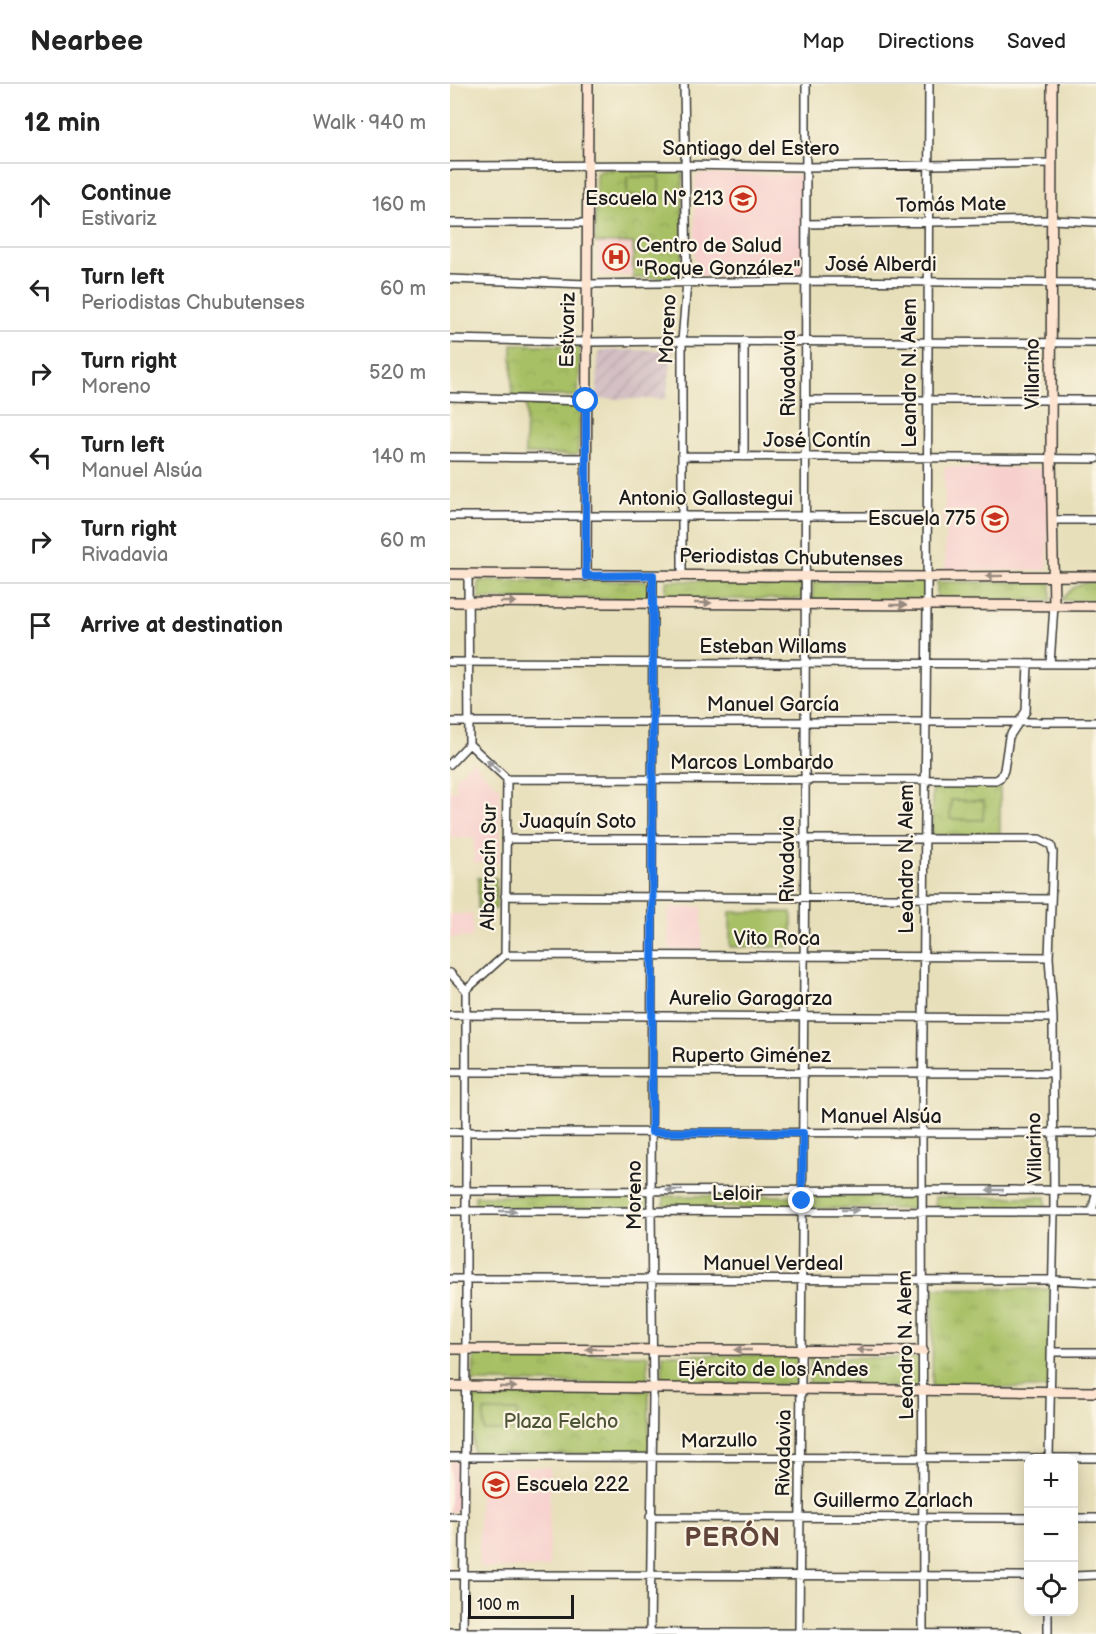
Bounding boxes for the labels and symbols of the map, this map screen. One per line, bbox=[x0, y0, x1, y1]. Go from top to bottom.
street label: Santiago del Estero bbox=[662, 137, 840, 161]
school or university icon: Escuela N° 213 bbox=[728, 184, 758, 214]
place label: Escuela N° 213 bbox=[585, 187, 724, 211]
street label: Tomás Mate bbox=[896, 192, 1007, 218]
place label: Centro de Salud "Roque González" bbox=[636, 234, 801, 281]
hospital icon: Centro de Salud "Roque González" bbox=[601, 242, 631, 272]
street label: José Alberdi bbox=[825, 253, 937, 277]
street label: Estivariz bbox=[555, 292, 581, 368]
street label: Moreno bbox=[654, 293, 682, 365]
street label: Leandro N. Alem bbox=[898, 298, 922, 448]
street label: Rivadavia bbox=[777, 329, 801, 417]
street label: Villarino bbox=[1021, 338, 1045, 410]
route start bbox=[572, 387, 598, 413]
street label: José Contín bbox=[763, 429, 871, 453]
street label: Antonio Gallastegui bbox=[619, 487, 793, 511]
school or university icon: Escuela 775 bbox=[980, 504, 1010, 534]
place label: Escuela 775 bbox=[868, 507, 976, 531]
street label: Periodistas Chubutenses bbox=[679, 544, 903, 572]
one-way arrow bbox=[984, 571, 1003, 581]
one-way arrow bbox=[499, 597, 518, 607]
one-way arrow bbox=[694, 598, 713, 608]
one-way arrow bbox=[889, 600, 908, 610]
street label: Esteban Willams bbox=[699, 635, 847, 659]
street label: Manuel García bbox=[707, 693, 839, 717]
street label: Marcos Lombardo bbox=[670, 751, 834, 775]
one-way arrow bbox=[486, 760, 500, 774]
street label: Leandro N. Alem bbox=[895, 784, 919, 934]
street label: Albarracín Sur bbox=[476, 803, 502, 931]
street label: Juaquín Soto bbox=[520, 810, 636, 834]
street label: Rivadavia bbox=[776, 815, 800, 903]
street label: Vito Roca bbox=[734, 927, 820, 951]
street label: Aurelio Garagarza bbox=[669, 987, 833, 1011]
street label: Ruperto Giménez bbox=[671, 1044, 831, 1068]
street label: Manuel Alsúa bbox=[820, 1105, 942, 1129]
street label: Villarino bbox=[1022, 1112, 1048, 1184]
street label: Moreno bbox=[623, 1160, 647, 1230]
street label: Leloir bbox=[712, 1182, 763, 1206]
one-way arrow bbox=[665, 1185, 684, 1195]
one-way arrow bbox=[986, 1185, 1005, 1195]
route end bbox=[788, 1187, 814, 1213]
one-way arrow bbox=[499, 1206, 518, 1216]
one-way arrow bbox=[841, 1206, 860, 1215]
street label: Manuel Verdeal bbox=[703, 1252, 843, 1276]
street label: Leandro N. Alem bbox=[893, 1270, 919, 1420]
one-way arrow bbox=[585, 1344, 604, 1354]
one-way arrow bbox=[733, 1345, 752, 1355]
one-way arrow bbox=[855, 1346, 874, 1355]
street label: Ejército de los Andes bbox=[678, 1358, 869, 1382]
one-way arrow bbox=[499, 1382, 518, 1392]
street label: Rivadavia bbox=[771, 1409, 797, 1497]
park label: Plaza Felcho bbox=[504, 1410, 618, 1434]
street label: Marzullo bbox=[680, 1428, 758, 1454]
school or university icon: Escuela 222 bbox=[481, 1470, 511, 1500]
place label: Escuela 222 bbox=[516, 1473, 629, 1497]
street label: Guillermo Zarlach bbox=[813, 1489, 973, 1513]
district label: PERÓN bbox=[684, 1520, 782, 1554]
scale bar bbox=[468, 1592, 574, 1620]

